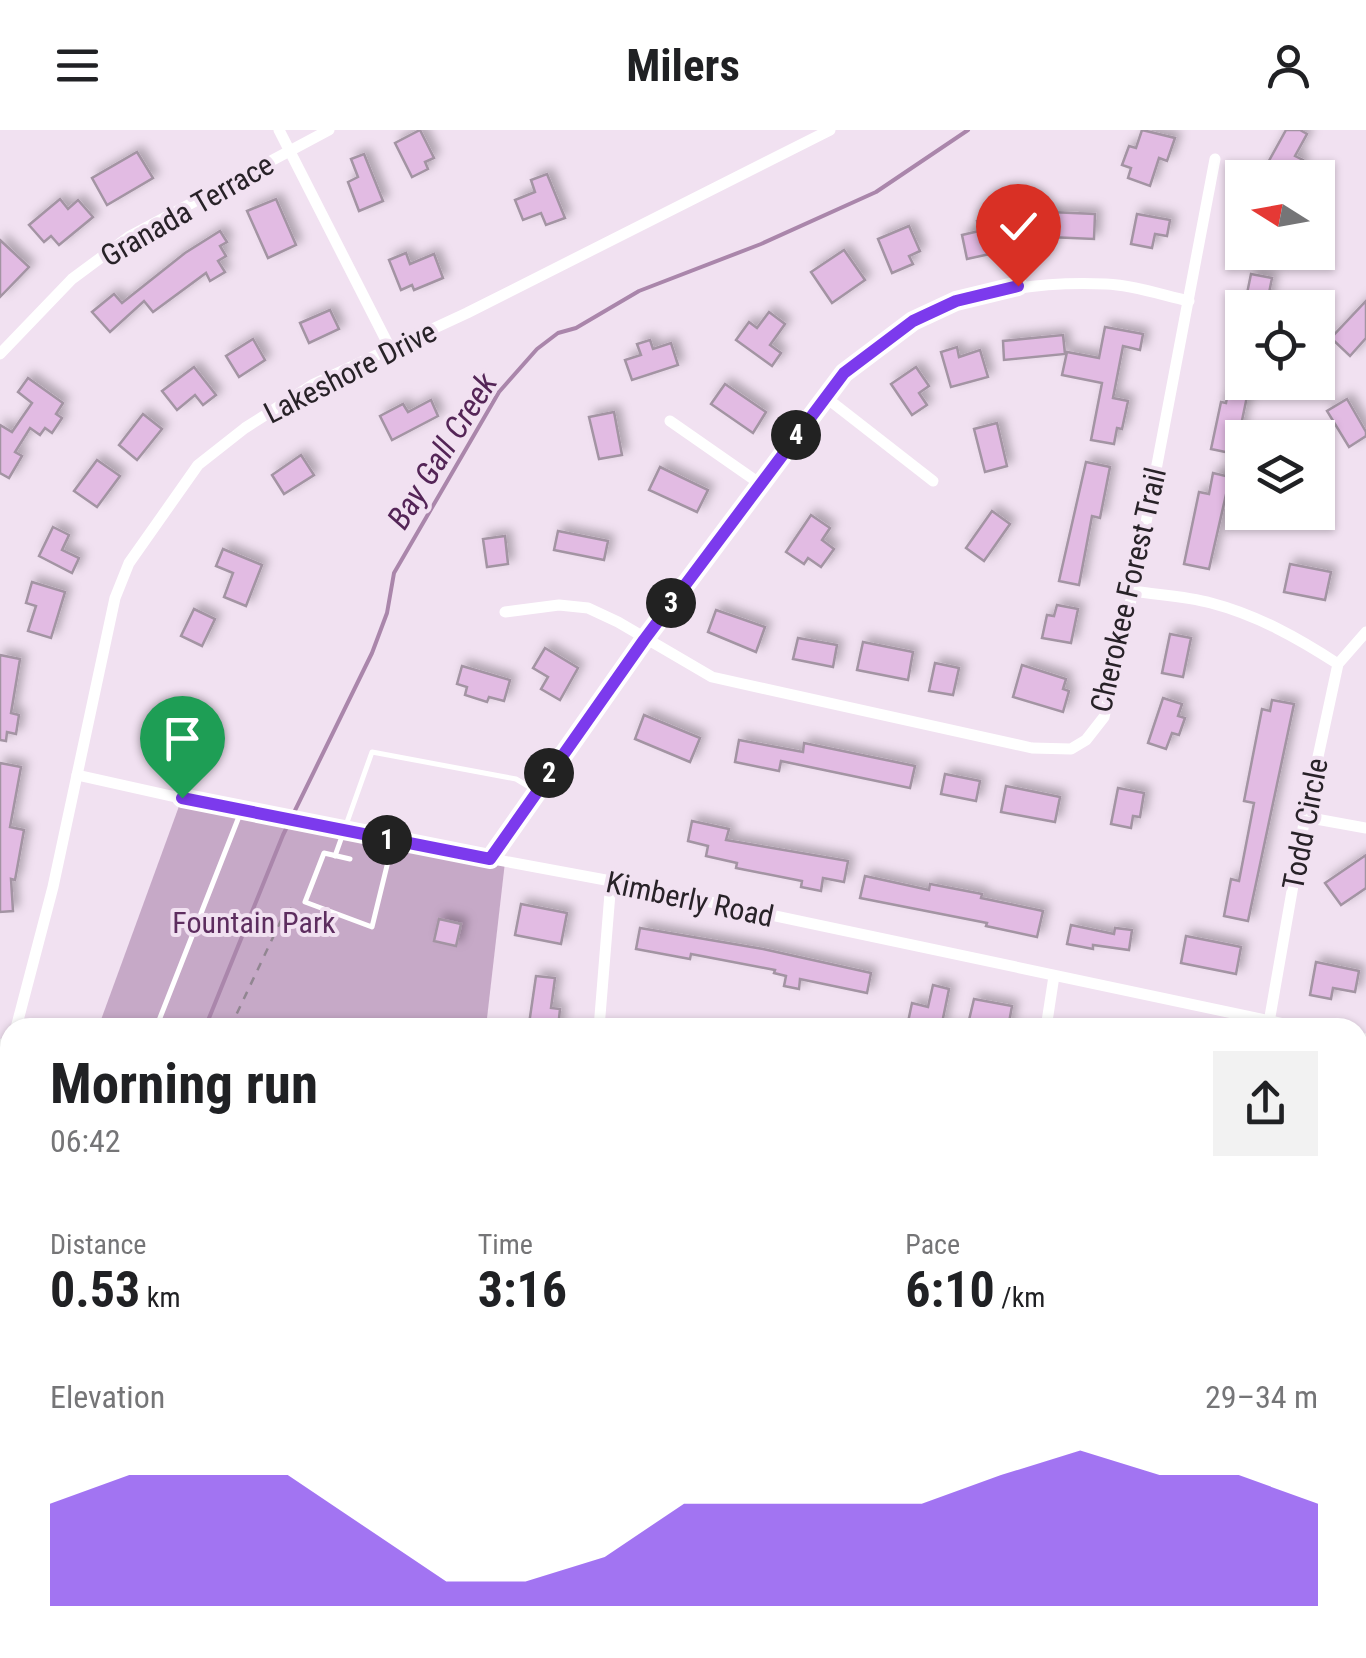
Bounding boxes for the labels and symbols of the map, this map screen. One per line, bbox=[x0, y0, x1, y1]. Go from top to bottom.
street label: Granada Terrace bbox=[95, 147, 279, 273]
north arrow bbox=[1225, 160, 1335, 270]
pin bbox=[976, 184, 1061, 287]
street label: Lakeshore Drive bbox=[258, 314, 442, 430]
water label: Bay Gall Creek bbox=[379, 365, 505, 536]
pin: 4 bbox=[771, 410, 821, 460]
street label: Cherokee Forest Trail bbox=[1083, 464, 1173, 716]
pin: 3 bbox=[646, 578, 696, 628]
pin bbox=[140, 696, 225, 799]
pin: 2 bbox=[524, 748, 574, 798]
street label: Todd Circle bbox=[1275, 755, 1335, 893]
pin: 1 bbox=[362, 815, 412, 865]
street label: Kimberly Road bbox=[603, 864, 777, 934]
park label: Fountain Park bbox=[172, 905, 336, 940]

